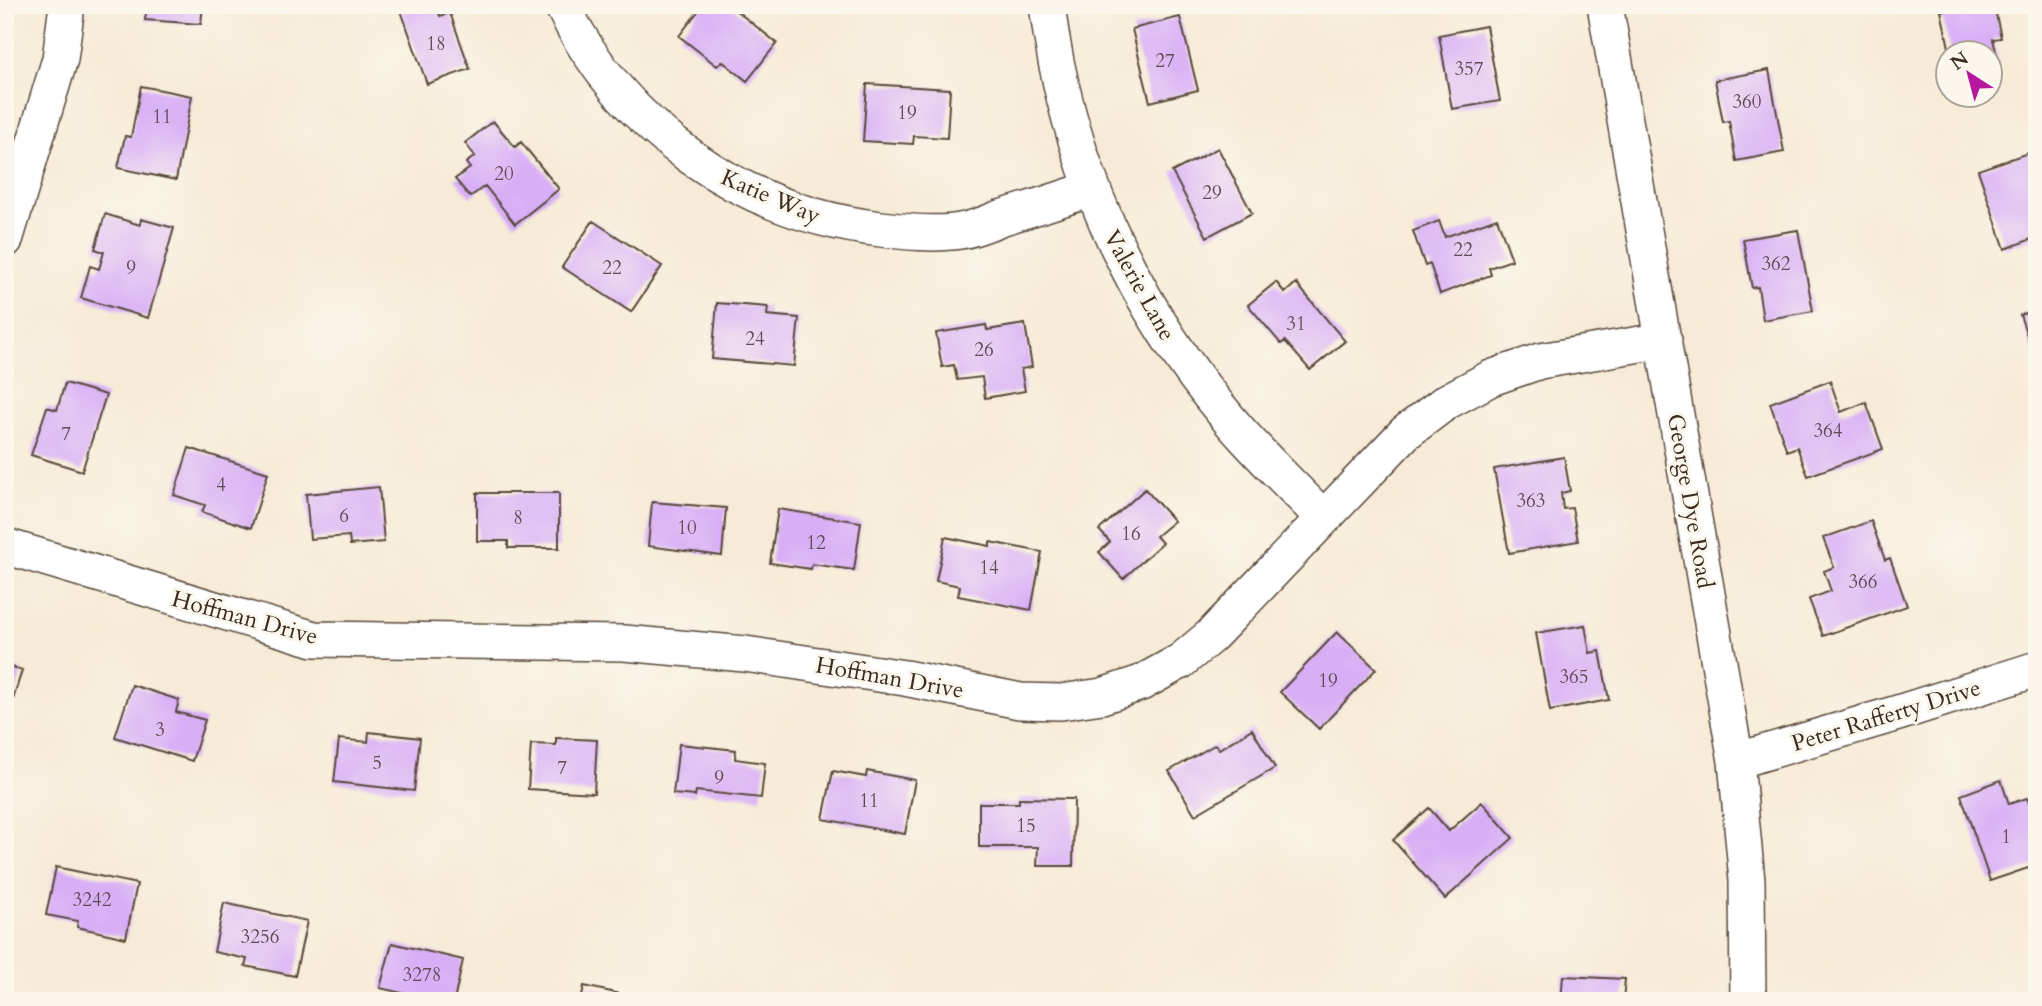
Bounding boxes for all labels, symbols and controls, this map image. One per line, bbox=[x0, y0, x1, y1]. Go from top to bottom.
house number: 18 bbox=[426, 31, 446, 57]
north arrow bbox=[1934, 38, 2004, 108]
text: N bbox=[1945, 45, 1974, 76]
house number: 27 bbox=[1155, 48, 1175, 74]
house number: 357 bbox=[1454, 56, 1484, 82]
house number: 360 bbox=[1732, 89, 1762, 115]
house number: 19 bbox=[897, 100, 917, 126]
house number: 11 bbox=[152, 104, 172, 130]
house number: 20 bbox=[494, 161, 514, 187]
street label: Katie Way bbox=[716, 162, 825, 231]
house number: 29 bbox=[1202, 180, 1222, 206]
street label: Valerie Lane bbox=[1096, 224, 1183, 346]
house number: 22 bbox=[1453, 237, 1473, 263]
house number: 362 bbox=[1761, 251, 1791, 277]
house number: 9 bbox=[126, 255, 136, 281]
house number: 22 bbox=[602, 255, 622, 281]
house number: 31 bbox=[1286, 311, 1306, 337]
house number: 24 bbox=[745, 326, 765, 352]
house number: 26 bbox=[974, 337, 994, 363]
street label: George Dye Road bbox=[1660, 411, 1721, 592]
house number: 364 bbox=[1813, 418, 1843, 444]
house number: 7 bbox=[61, 421, 71, 447]
house number: 4 bbox=[216, 472, 226, 498]
house number: 363 bbox=[1516, 488, 1546, 514]
house number: 6 bbox=[339, 503, 349, 529]
house number: 8 bbox=[513, 505, 523, 531]
house number: 10 bbox=[677, 515, 697, 541]
house number: 16 bbox=[1121, 521, 1141, 547]
house number: 12 bbox=[806, 530, 826, 556]
house number: 14 bbox=[979, 555, 999, 581]
house number: 366 bbox=[1848, 569, 1878, 595]
street label: Hoffman Drive bbox=[169, 583, 321, 652]
street label: Hoffman Drive bbox=[813, 649, 966, 706]
house number: 365 bbox=[1559, 664, 1589, 690]
house number: 19 bbox=[1318, 668, 1338, 694]
street label: Peter Rafferty Drive bbox=[1788, 672, 1984, 759]
house number: 3 bbox=[155, 717, 165, 743]
house number: 5 bbox=[372, 750, 382, 776]
house number: 7 bbox=[557, 755, 567, 781]
house number: 9 bbox=[714, 765, 724, 791]
house number: 11 bbox=[859, 788, 879, 814]
house number: 15 bbox=[1016, 813, 1036, 839]
house number: 1 bbox=[2001, 824, 2011, 850]
house number: 3242 bbox=[73, 887, 112, 913]
house number: 3256 bbox=[241, 924, 279, 950]
house number: 3278 bbox=[403, 962, 441, 988]

